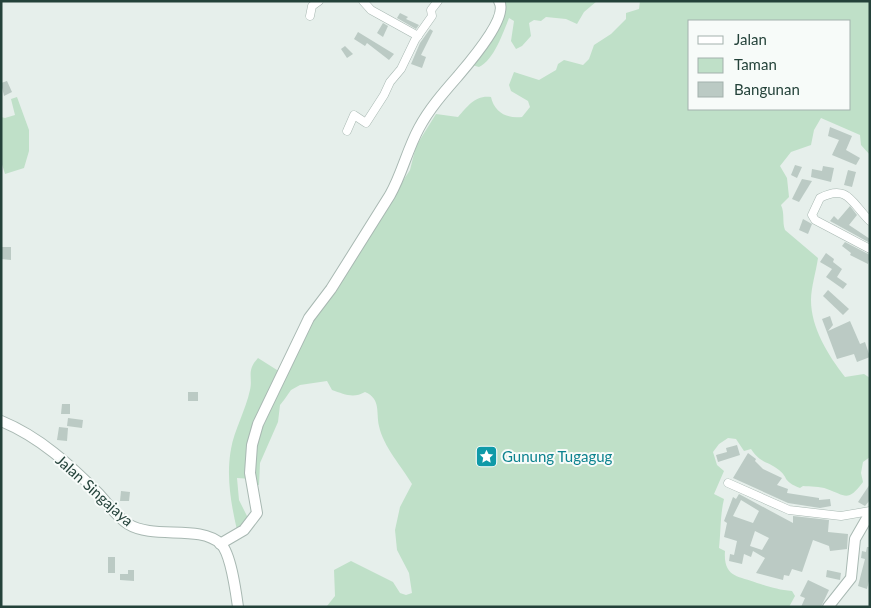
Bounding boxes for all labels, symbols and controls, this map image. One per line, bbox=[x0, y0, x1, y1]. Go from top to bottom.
legend bbox=[688, 20, 851, 110]
text: Jalan bbox=[734, 30, 767, 48]
text: Taman bbox=[734, 55, 777, 73]
text: Bangunan bbox=[734, 80, 800, 98]
place icon: Gunung Tugagug bbox=[474, 444, 498, 468]
place label: Gunung Tugagug bbox=[502, 447, 613, 465]
street label: Jalan Singajaya bbox=[53, 451, 137, 529]

